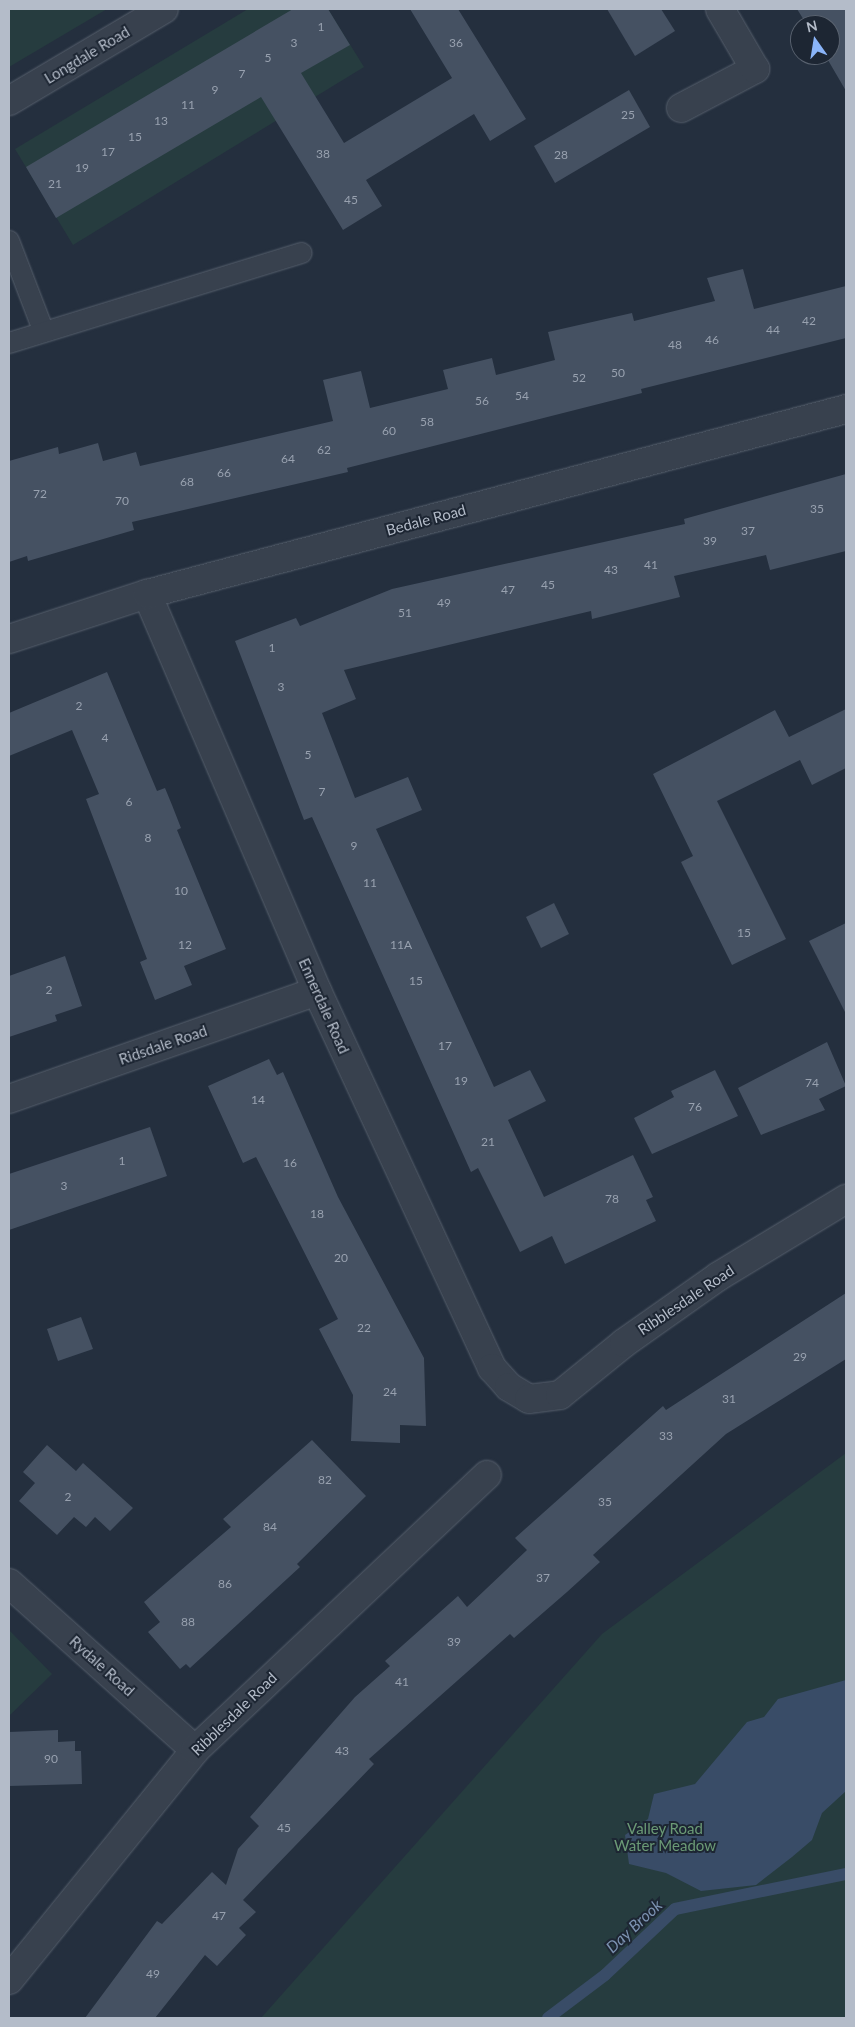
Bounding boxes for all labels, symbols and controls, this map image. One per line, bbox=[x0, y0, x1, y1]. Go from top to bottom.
north arrow bbox=[790, 15, 840, 65]
text: N bbox=[805, 16, 819, 35]
house number: 1 bbox=[318, 20, 324, 34]
street label: Longdale Road bbox=[41, 23, 133, 87]
house number: 3 bbox=[291, 36, 297, 50]
house number: 36 bbox=[449, 36, 463, 50]
house number: 5 bbox=[265, 51, 271, 65]
house number: 7 bbox=[239, 67, 245, 81]
house number: 9 bbox=[212, 83, 218, 97]
house number: 11 bbox=[181, 98, 195, 112]
house number: 25 bbox=[621, 108, 635, 122]
house number: 13 bbox=[154, 114, 168, 128]
house number: 15 bbox=[128, 130, 142, 144]
house number: 17 bbox=[101, 145, 115, 159]
house number: 38 bbox=[316, 147, 330, 161]
house number: 28 bbox=[554, 148, 568, 162]
house number: 19 bbox=[75, 161, 89, 175]
house number: 21 bbox=[48, 177, 62, 191]
house number: 45 bbox=[344, 193, 358, 207]
house number: 42 bbox=[802, 314, 816, 328]
house number: 44 bbox=[766, 323, 780, 337]
house number: 46 bbox=[705, 333, 719, 347]
house number: 48 bbox=[668, 338, 682, 352]
house number: 50 bbox=[611, 366, 625, 380]
house number: 52 bbox=[572, 371, 586, 385]
house number: 54 bbox=[515, 389, 529, 403]
house number: 56 bbox=[475, 394, 489, 408]
house number: 58 bbox=[420, 415, 434, 429]
house number: 60 bbox=[382, 424, 396, 438]
house number: 62 bbox=[317, 443, 331, 457]
house number: 64 bbox=[281, 452, 295, 466]
house number: 66 bbox=[217, 466, 231, 480]
house number: 68 bbox=[180, 475, 194, 489]
house number: 72 bbox=[33, 487, 47, 501]
house number: 70 bbox=[115, 494, 129, 508]
street label: Bedale Road bbox=[384, 501, 468, 539]
house number: 35 bbox=[810, 502, 824, 516]
house number: 37 bbox=[741, 524, 755, 538]
house number: 39 bbox=[703, 534, 717, 548]
house number: 41 bbox=[644, 558, 658, 572]
house number: 43 bbox=[604, 563, 618, 577]
house number: 45 bbox=[541, 578, 555, 592]
house number: 47 bbox=[501, 583, 515, 597]
house number: 49 bbox=[437, 596, 451, 610]
house number: 51 bbox=[398, 606, 412, 620]
house number: 1 bbox=[269, 641, 275, 655]
house number: 3 bbox=[278, 680, 284, 694]
house number: 2 bbox=[76, 699, 82, 713]
house number: 4 bbox=[102, 731, 108, 745]
house number: 5 bbox=[305, 748, 311, 762]
house number: 7 bbox=[319, 785, 325, 799]
house number: 6 bbox=[126, 795, 132, 809]
house number: 8 bbox=[145, 831, 151, 845]
house number: 9 bbox=[351, 839, 357, 853]
house number: 11 bbox=[363, 876, 377, 890]
house number: 10 bbox=[174, 884, 188, 898]
house number: 15 bbox=[737, 926, 751, 940]
house number: 12 bbox=[178, 938, 192, 952]
house number: 11A bbox=[390, 938, 412, 952]
street label: Ennerdale Road bbox=[295, 955, 353, 1057]
house number: 15 bbox=[409, 974, 423, 988]
house number: 2 bbox=[46, 983, 52, 997]
street label: Ridsdale Road bbox=[116, 1021, 210, 1069]
house number: 17 bbox=[438, 1039, 452, 1053]
house number: 19 bbox=[454, 1074, 468, 1088]
house number: 74 bbox=[805, 1076, 819, 1090]
house number: 14 bbox=[251, 1093, 265, 1107]
house number: 76 bbox=[688, 1100, 702, 1114]
house number: 21 bbox=[481, 1135, 495, 1149]
house number: 1 bbox=[119, 1154, 125, 1168]
house number: 16 bbox=[283, 1156, 297, 1170]
house number: 3 bbox=[61, 1179, 67, 1193]
house number: 78 bbox=[605, 1192, 619, 1206]
house number: 18 bbox=[310, 1207, 324, 1221]
house number: 20 bbox=[334, 1251, 348, 1265]
street label: Ribblesdale Road bbox=[635, 1261, 737, 1339]
house number: 22 bbox=[357, 1321, 371, 1335]
house number: 29 bbox=[793, 1350, 807, 1364]
house number: 24 bbox=[383, 1385, 397, 1399]
house number: 31 bbox=[722, 1392, 736, 1406]
house number: 33 bbox=[659, 1429, 673, 1443]
house number: 82 bbox=[318, 1473, 332, 1487]
house number: 2 bbox=[65, 1490, 71, 1504]
house number: 35 bbox=[598, 1495, 612, 1509]
house number: 84 bbox=[263, 1520, 277, 1534]
house number: 37 bbox=[536, 1571, 550, 1585]
house number: 86 bbox=[218, 1577, 232, 1591]
house number: 88 bbox=[181, 1615, 195, 1629]
street label: Rydale Road bbox=[66, 1632, 138, 1700]
house number: 39 bbox=[447, 1635, 461, 1649]
street label: Ribblesdale Road bbox=[187, 1669, 281, 1759]
house number: 41 bbox=[395, 1675, 409, 1689]
house number: 43 bbox=[335, 1744, 349, 1758]
house number: 90 bbox=[44, 1752, 58, 1766]
park label: Valley Road Water Meadow bbox=[614, 1819, 716, 1854]
house number: 45 bbox=[277, 1821, 291, 1835]
water label: Day Brook bbox=[602, 1895, 666, 1957]
house number: 47 bbox=[212, 1909, 226, 1923]
house number: 49 bbox=[146, 1967, 160, 1981]

